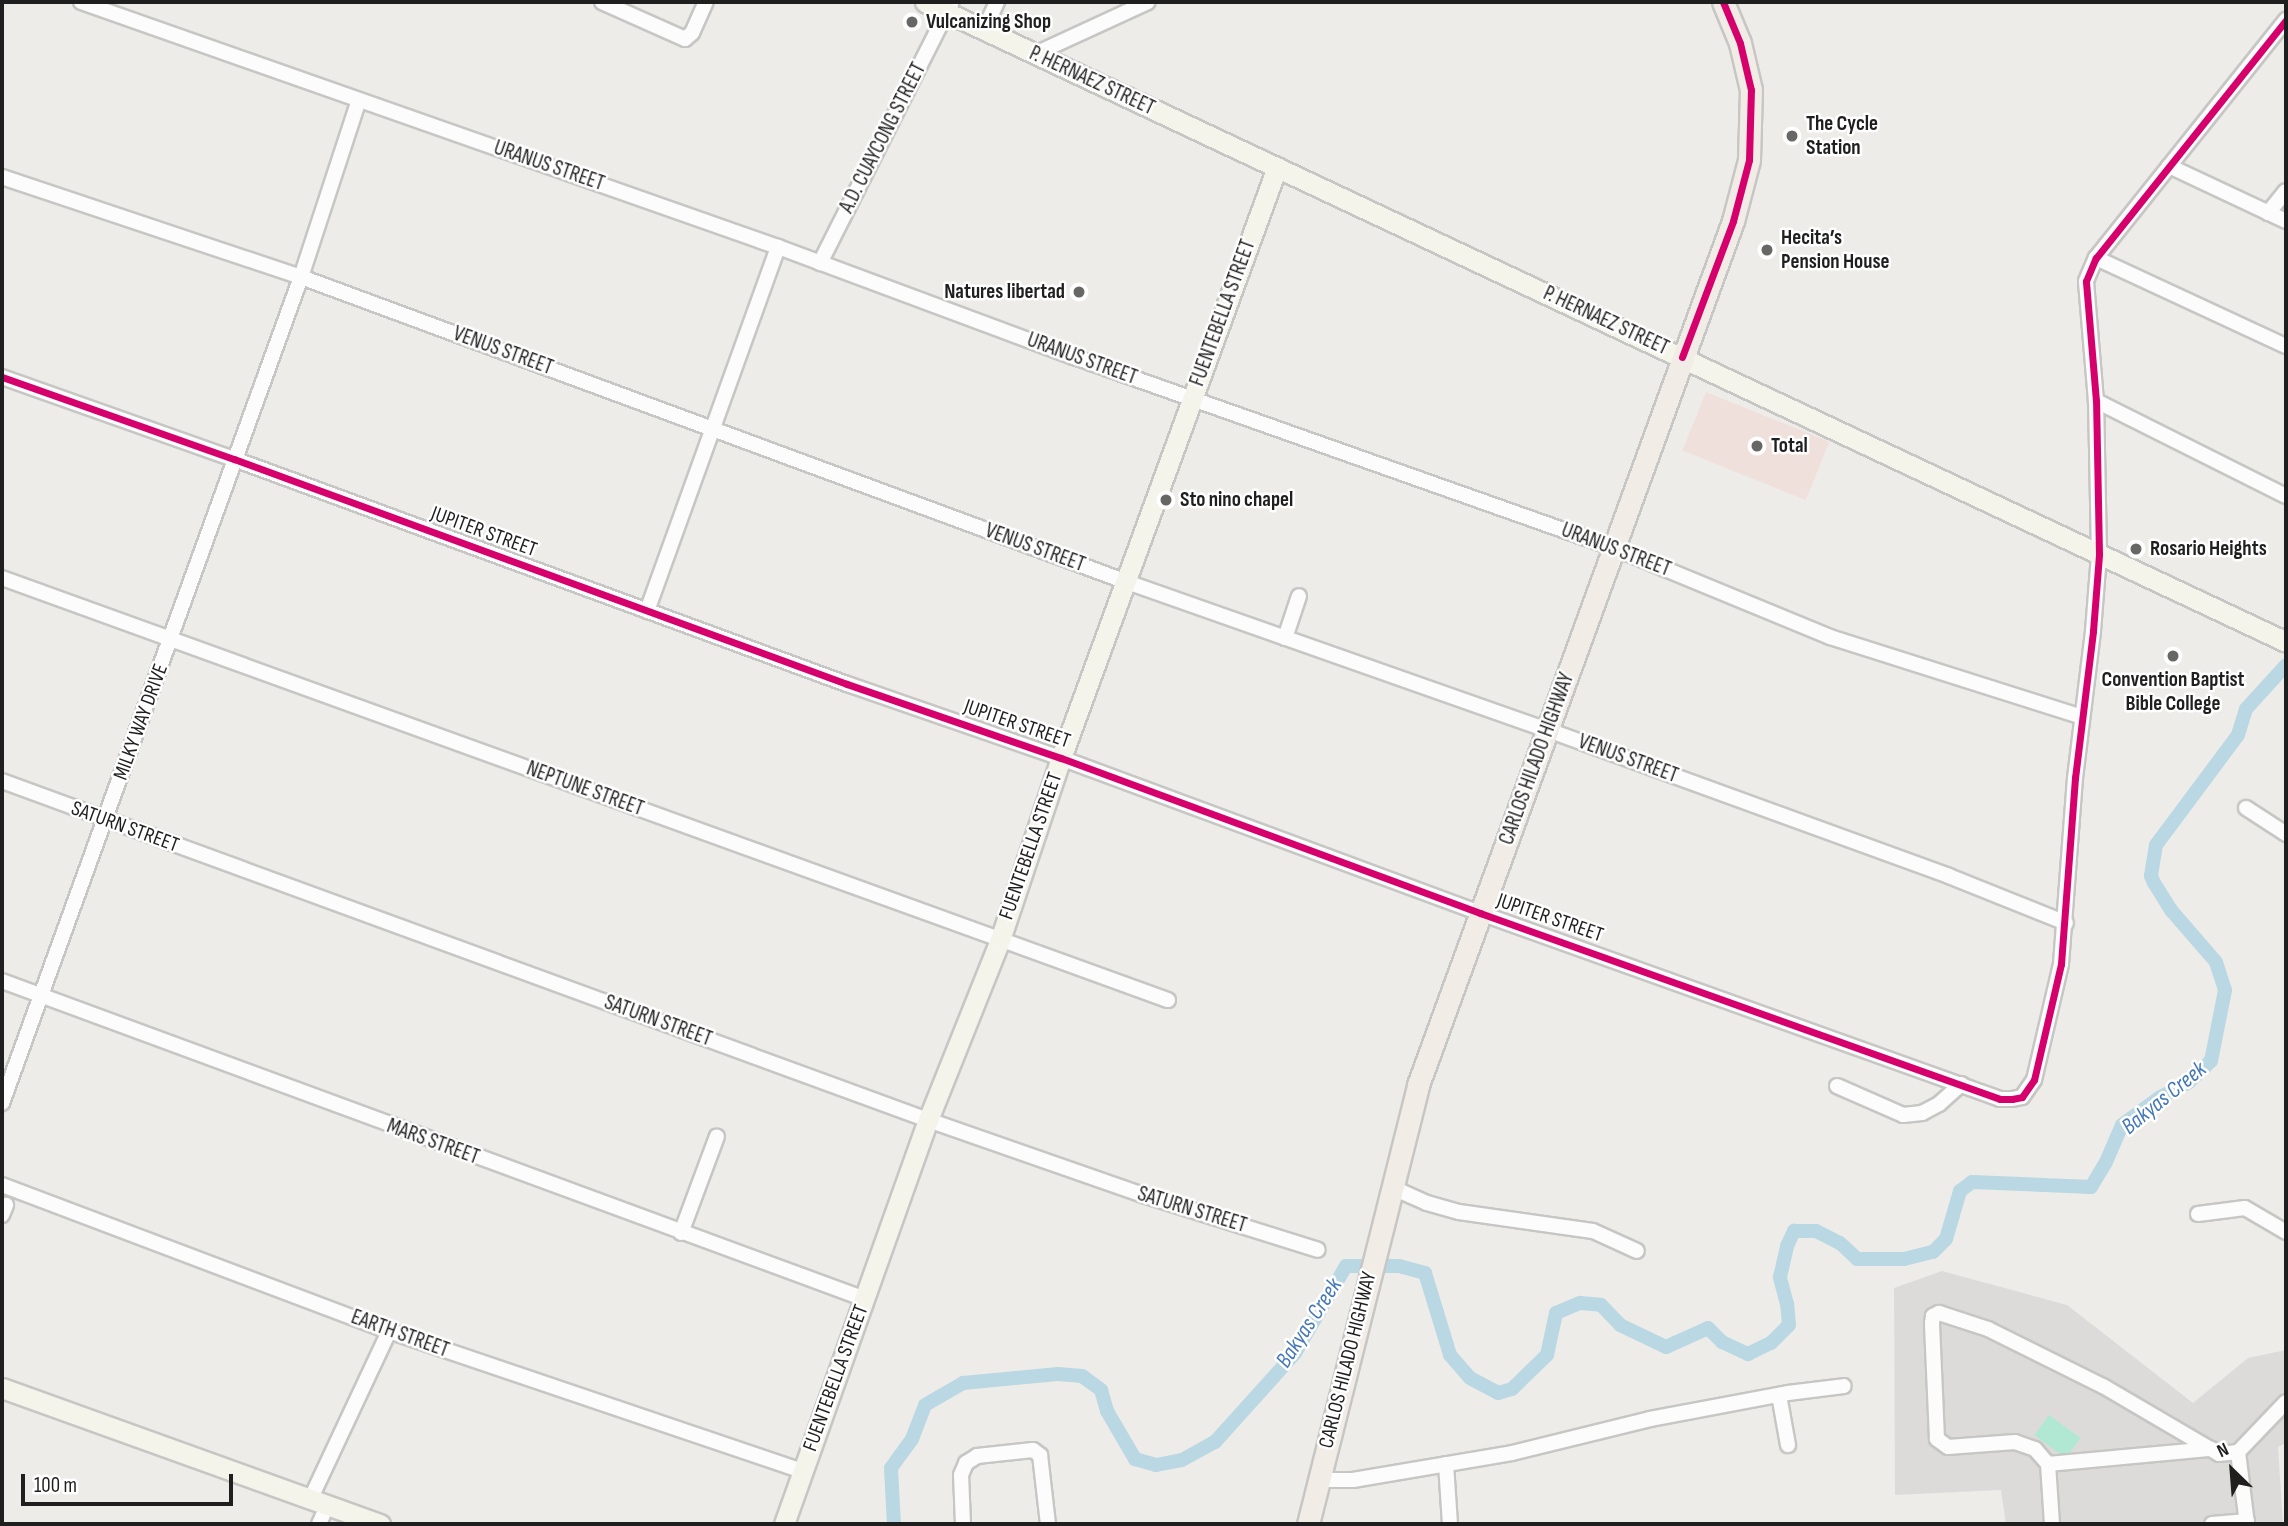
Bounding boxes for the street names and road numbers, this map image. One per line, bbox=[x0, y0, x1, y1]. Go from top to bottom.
street label: P. HERNAEZ STREET bbox=[1025, 41, 1159, 121]
street label: A.D. CUAYCONG STREET bbox=[834, 59, 932, 217]
street label: URANUS STREET bbox=[490, 135, 608, 197]
street label: FUENTEBELLA STREET bbox=[1185, 236, 1261, 390]
street label: P. HERNAEZ STREET bbox=[1539, 281, 1673, 361]
street label: VENUS STREET bbox=[450, 321, 556, 381]
street label: URANUS STREET bbox=[1024, 327, 1140, 391]
street label: JUPITER STREET bbox=[428, 501, 540, 563]
street label: VENUS STREET bbox=[982, 518, 1088, 578]
street label: URANUS STREET bbox=[1558, 518, 1674, 582]
street label: MILKY WAY DRIVE bbox=[108, 660, 174, 784]
street label: CARLOS HILADO HIGHWAY bbox=[1494, 670, 1580, 848]
street label: JUPITER STREET bbox=[960, 694, 1074, 754]
street label: VENUS STREET bbox=[1575, 729, 1681, 789]
street label: NEPTUNE STREET bbox=[523, 756, 647, 822]
street label: FUENTEBELLA STREET bbox=[994, 769, 1068, 923]
street label: SATURN STREET bbox=[68, 796, 182, 858]
street label: JUPITER STREET bbox=[1493, 888, 1607, 948]
street label: SATURN STREET bbox=[601, 990, 715, 1052]
street label: MARS STREET bbox=[383, 1114, 483, 1170]
street label: SATURN STREET bbox=[1134, 1181, 1250, 1239]
street label: CARLOS HILADO HIGHWAY bbox=[1314, 1269, 1382, 1451]
street label: FUENTEBELLA STREET bbox=[798, 1301, 874, 1455]
street label: EARTH STREET bbox=[348, 1305, 452, 1363]

